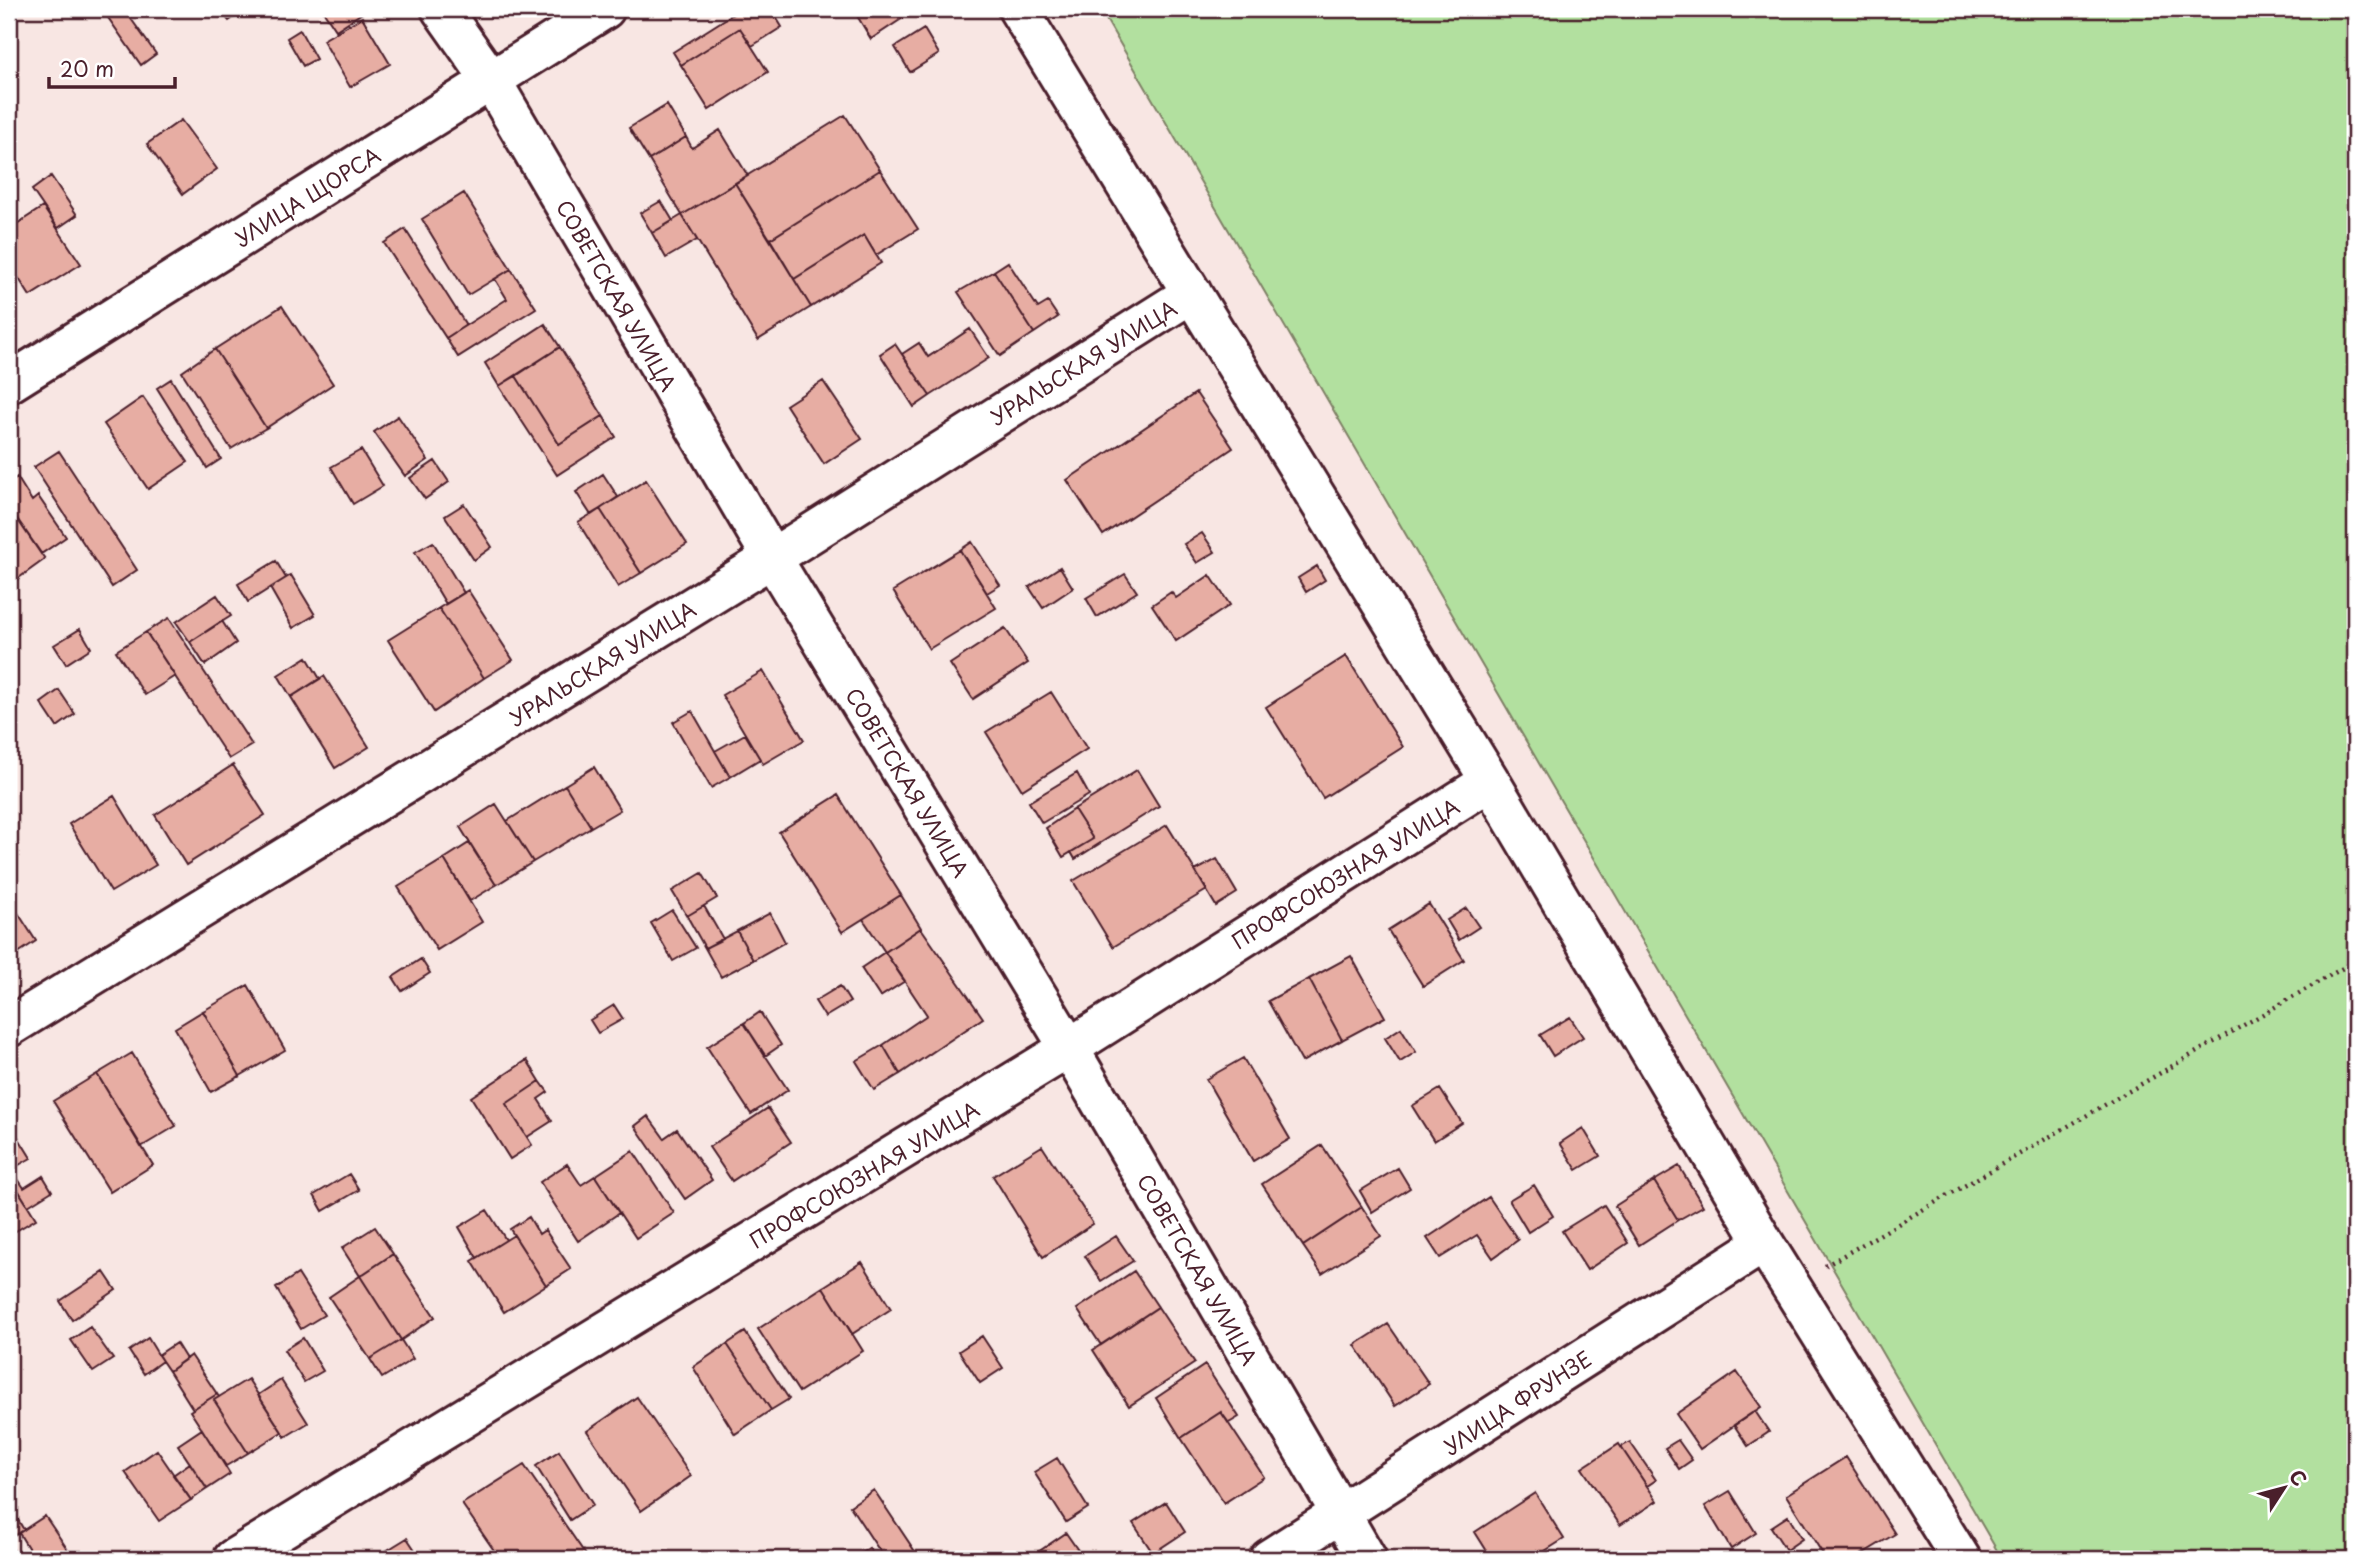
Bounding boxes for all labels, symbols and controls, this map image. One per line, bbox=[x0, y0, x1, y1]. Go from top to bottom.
scale bar bbox=[49, 46, 175, 90]
text: 20 m bbox=[60, 52, 114, 84]
street label: УЛИЦА ЩОРСА bbox=[228, 138, 386, 254]
street label: СОВЕТСКАЯ УЛИЦА bbox=[549, 193, 685, 397]
street label: УРАЛЬСКАЯ УЛИЦА bbox=[983, 291, 1183, 433]
street label: УРАЛЬСКАЯ УЛИЦА bbox=[502, 592, 702, 734]
street label: СОВЕТСКАЯ УЛИЦА bbox=[839, 681, 977, 883]
street label: ПРОФСОЮЗНАЯ УЛИЦА bbox=[1225, 790, 1465, 956]
street label: ПРОФСОЮЗНАЯ УЛИЦА bbox=[743, 1093, 985, 1255]
street label: СОВЕТСКАЯ УЛИЦА bbox=[1130, 1167, 1266, 1371]
street label: УЛИЦА ФРУНЗЕ bbox=[1437, 1342, 1597, 1462]
north arrow bbox=[2248, 1452, 2318, 1522]
text: С bbox=[2283, 1463, 2314, 1491]

